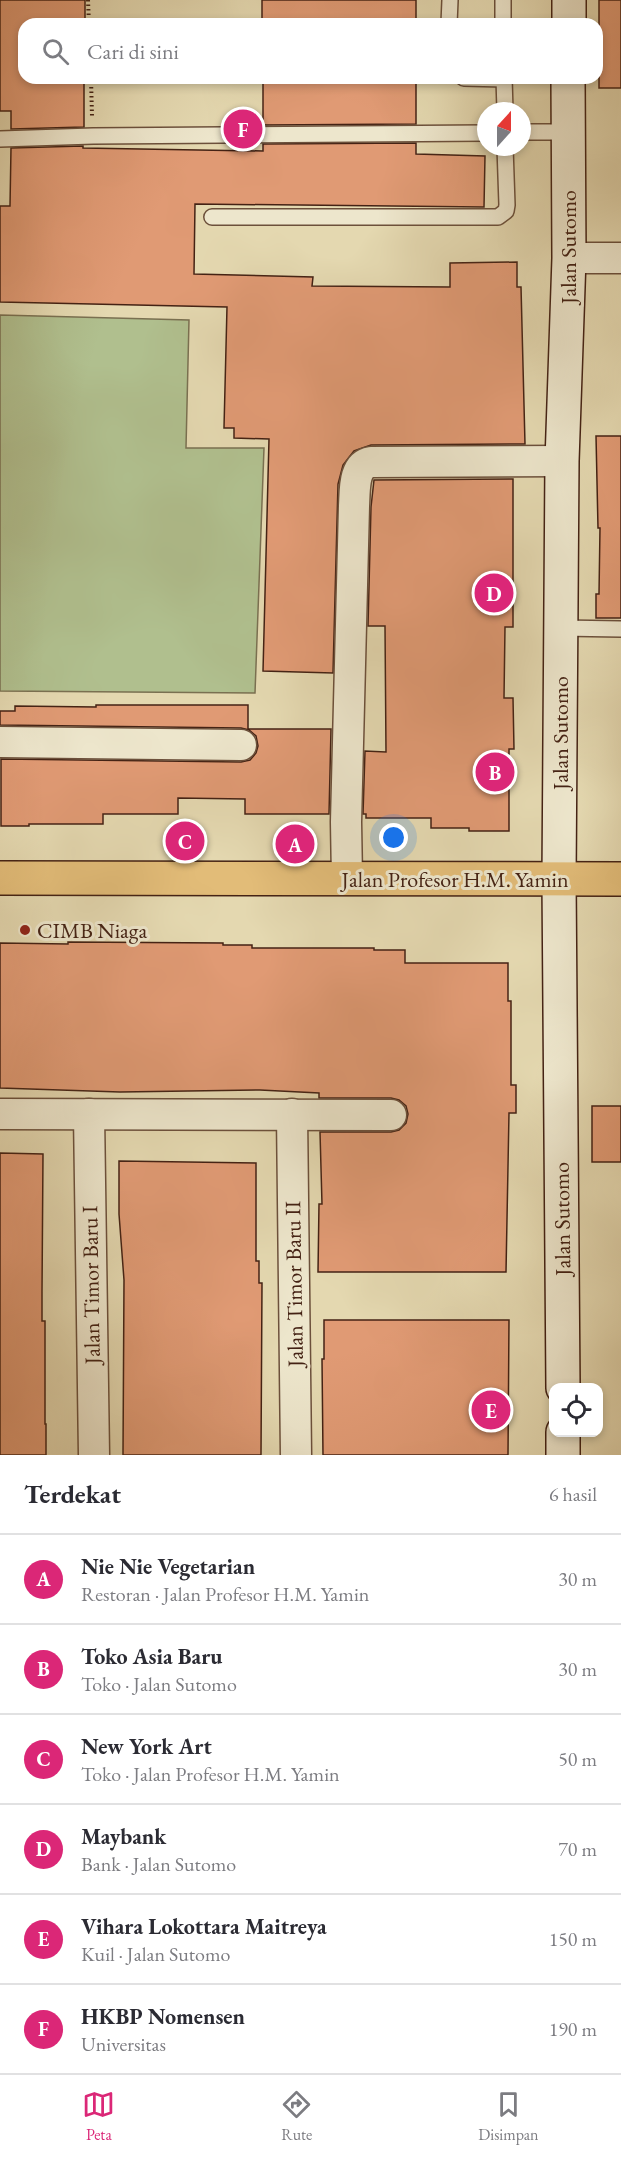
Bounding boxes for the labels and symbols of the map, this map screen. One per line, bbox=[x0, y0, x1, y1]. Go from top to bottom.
north arrow bbox=[477, 102, 531, 156]
pin: F bbox=[224, 106, 262, 152]
street label: Jalan Sutomo bbox=[554, 190, 583, 306]
pin: D bbox=[474, 570, 514, 616]
street label: Jalan Sutomo bbox=[546, 676, 575, 792]
pin: B bbox=[476, 750, 514, 794]
pin: C bbox=[166, 818, 204, 864]
pin: A bbox=[276, 822, 314, 866]
your location bbox=[379, 823, 408, 852]
street label: Jalan Profesor H.M. Yamin bbox=[339, 865, 569, 894]
place label: CIMB Niaga bbox=[37, 916, 147, 945]
marker: CIMB Niaga bbox=[18, 923, 32, 937]
street label: Jalan Sutomo bbox=[547, 1162, 578, 1278]
street label: Jalan Timor Baru II bbox=[278, 1200, 310, 1369]
street label: Jalan Timor Baru I bbox=[75, 1205, 107, 1367]
pin: E bbox=[472, 1388, 510, 1432]

